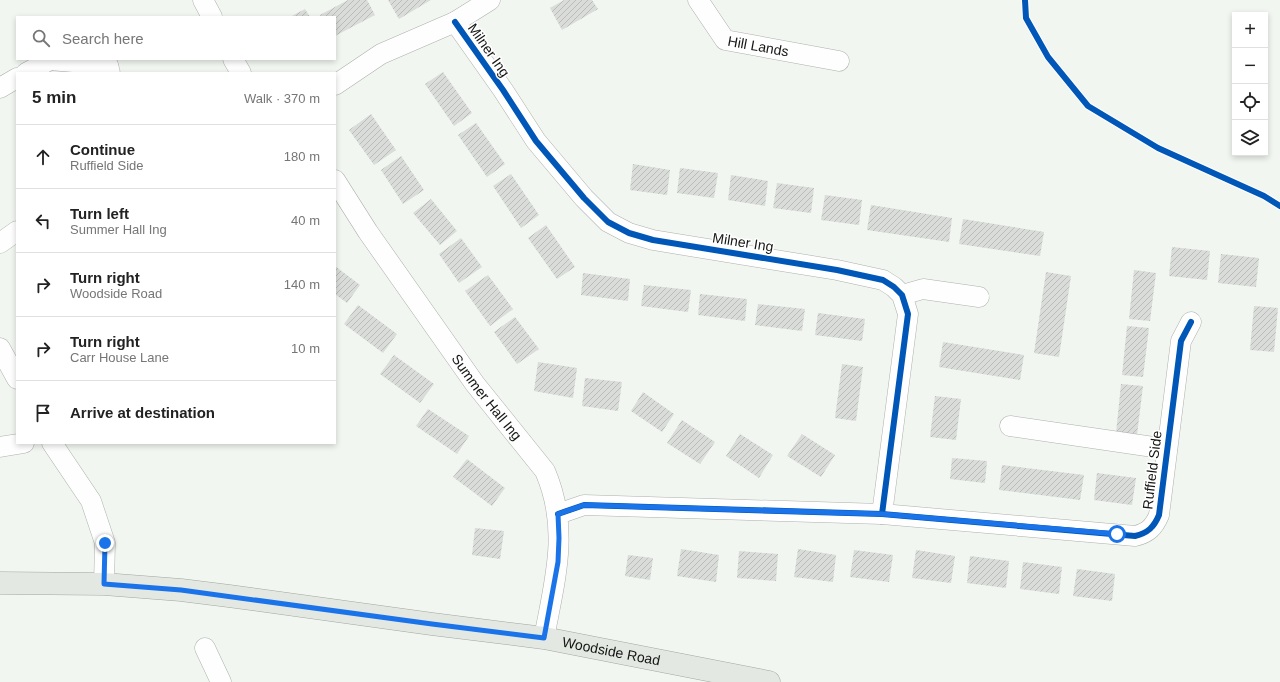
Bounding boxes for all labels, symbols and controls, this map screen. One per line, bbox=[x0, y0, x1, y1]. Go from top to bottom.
map controls bbox=[1232, 12, 1268, 156]
button: + bbox=[1232, 12, 1268, 48]
search box bbox=[16, 16, 336, 60]
street label: Milner Ing bbox=[465, 20, 513, 80]
icon: search bbox=[30, 27, 52, 49]
text: Search here bbox=[62, 30, 144, 47]
street label: Hill Lands bbox=[726, 33, 790, 60]
button: − bbox=[1232, 48, 1268, 84]
button: locate bbox=[1232, 84, 1268, 120]
text: 5 min bbox=[32, 88, 76, 107]
text: Walk · 370 m bbox=[244, 91, 320, 106]
button: layers bbox=[1232, 120, 1268, 156]
text: Continue bbox=[70, 141, 135, 158]
icon: ahead bbox=[32, 146, 54, 168]
text: 180 m bbox=[284, 149, 320, 164]
text: Ruffield Side bbox=[70, 158, 143, 173]
text: Turn left bbox=[70, 205, 129, 222]
icon: left bbox=[32, 210, 54, 232]
text: 40 m bbox=[291, 213, 320, 228]
text: Summer Hall Ing bbox=[70, 222, 167, 237]
street label: Milner Ing bbox=[711, 229, 775, 255]
text: Turn right bbox=[70, 269, 140, 286]
icon: right bbox=[32, 274, 54, 296]
text: 140 m bbox=[284, 277, 320, 292]
text: Woodside Road bbox=[70, 286, 162, 301]
text: Turn right bbox=[70, 333, 140, 350]
icon: right bbox=[32, 338, 54, 360]
text: 10 m bbox=[291, 341, 320, 356]
text: Carr House Lane bbox=[70, 350, 169, 365]
street label: Summer Hall Ing bbox=[449, 351, 525, 443]
icon: arrive bbox=[32, 402, 54, 424]
text: Arrive at destination bbox=[70, 404, 215, 421]
street label: Ruffield Side bbox=[1139, 430, 1165, 510]
route start bbox=[1108, 525, 1126, 543]
route end bbox=[96, 534, 114, 552]
street label: Woodside Road bbox=[561, 634, 662, 669]

